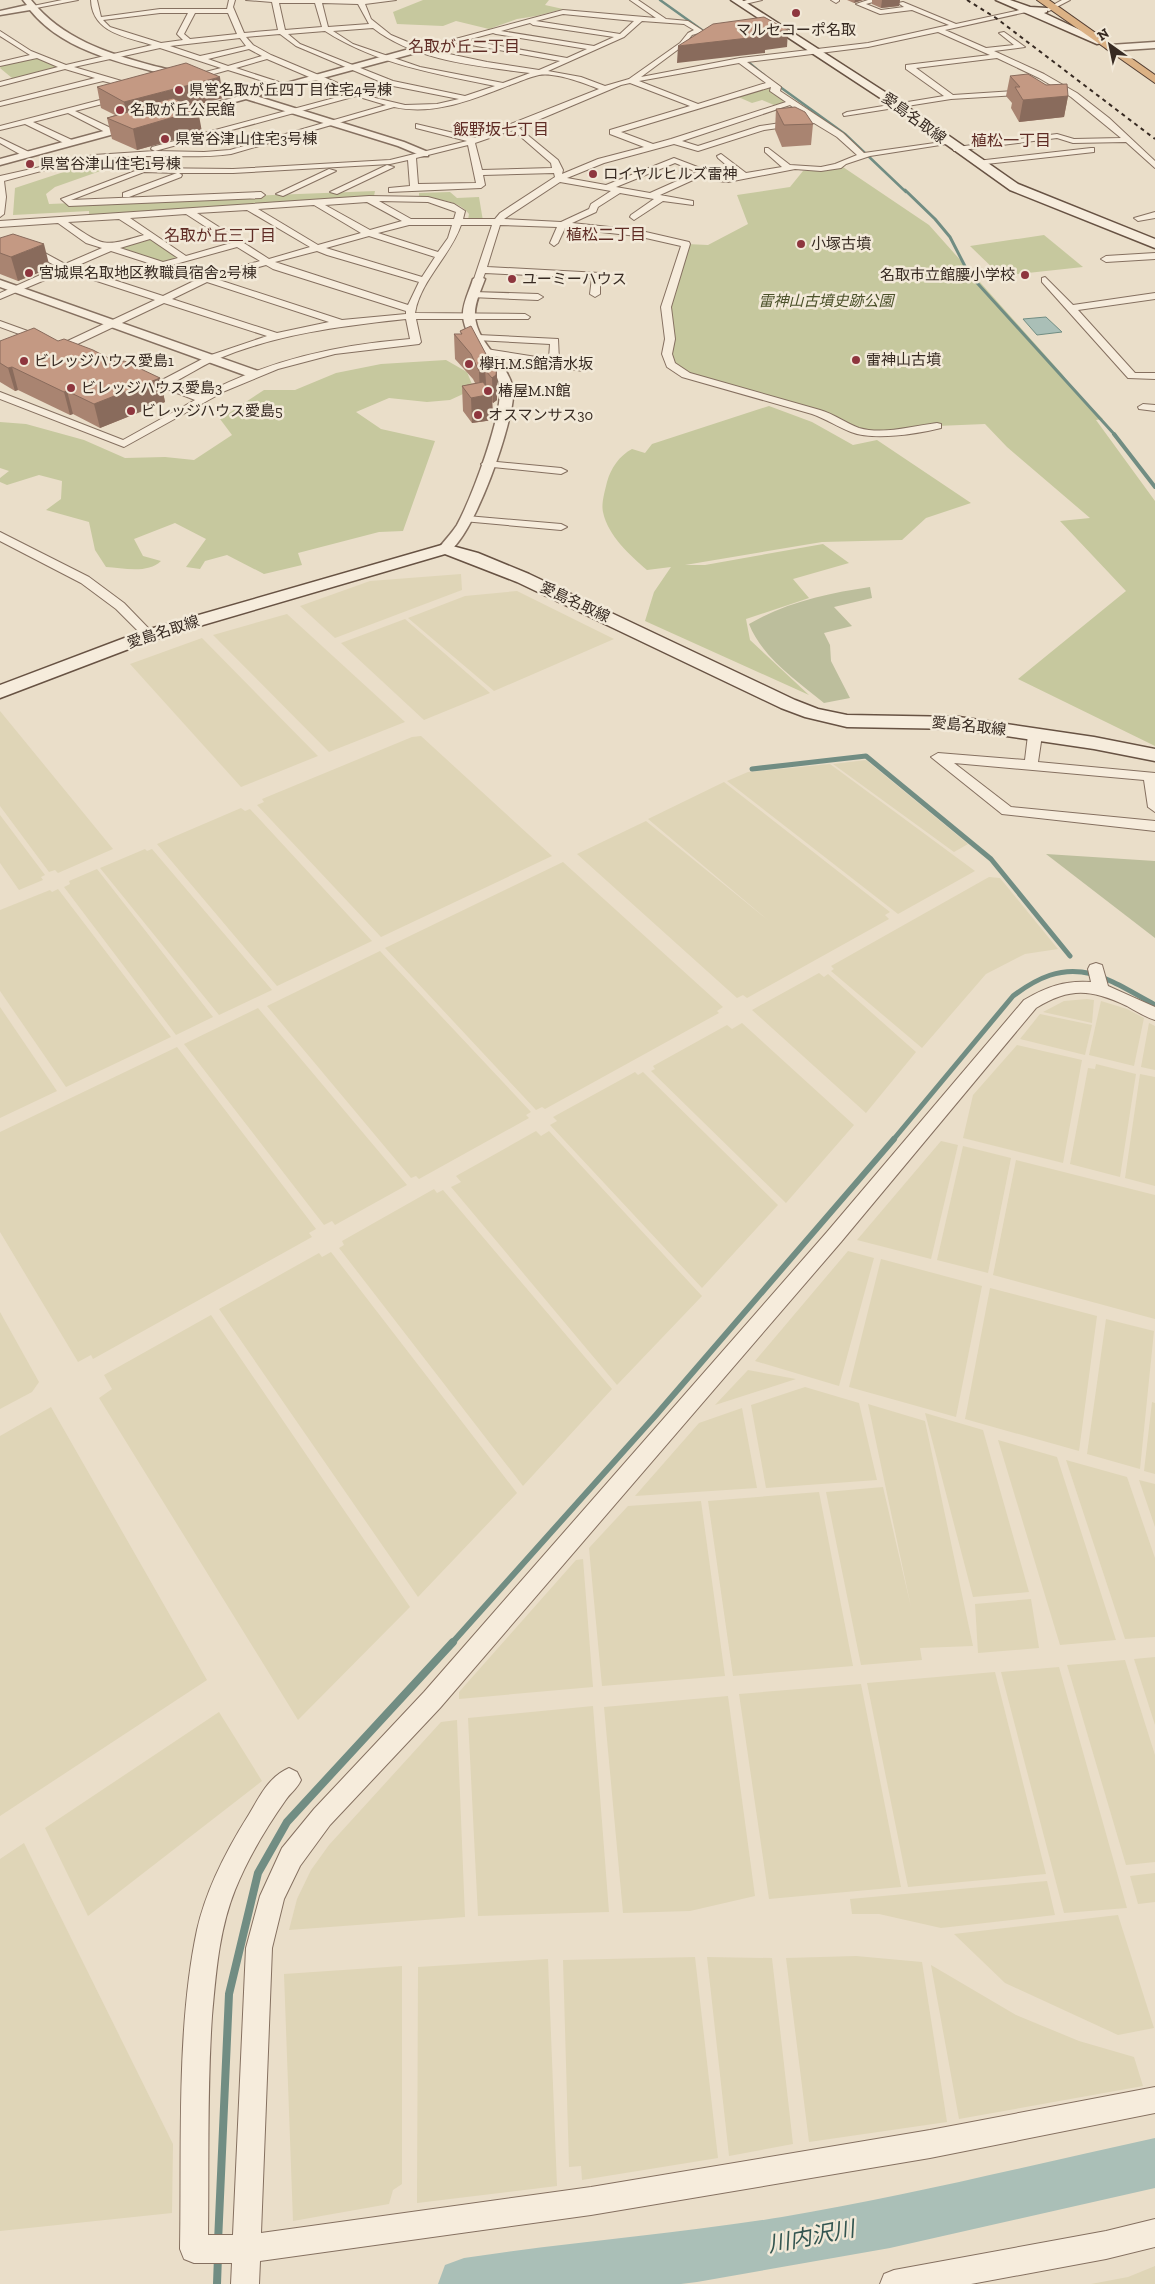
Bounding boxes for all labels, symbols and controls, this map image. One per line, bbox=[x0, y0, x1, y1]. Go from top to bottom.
marker: マルセコーポ名取 bbox=[790, 7, 802, 19]
north arrow bbox=[1085, 20, 1135, 70]
place label: マルセコーポ名取 bbox=[736, 21, 856, 39]
text: N bbox=[1094, 24, 1113, 45]
district label: 名取が丘二丁目 bbox=[408, 37, 520, 56]
place label: 県営名取が丘四丁目住宅4号棟 bbox=[189, 81, 392, 99]
marker: 県営名取が丘四丁目住宅4号棟 bbox=[173, 84, 185, 96]
street label: 愛島名取線 bbox=[878, 89, 950, 147]
place label: 名取が丘公民館 bbox=[130, 101, 235, 119]
marker: 名取が丘公民館 bbox=[114, 104, 126, 116]
district label: 飯野坂七丁目 bbox=[453, 120, 549, 139]
place label: 県営谷津山住宅3号棟 bbox=[175, 130, 317, 148]
district label: 植松一丁目 bbox=[971, 131, 1051, 150]
marker: 県営谷津山住宅3号棟 bbox=[159, 133, 171, 145]
place label: 県営谷津山住宅1号棟 bbox=[40, 155, 181, 173]
marker: 県営谷津山住宅1号棟 bbox=[24, 158, 36, 170]
place label: ロイヤルヒルズ雷神 bbox=[603, 165, 738, 183]
marker: ロイヤルヒルズ雷神 bbox=[587, 168, 599, 180]
district label: 植松二丁目 bbox=[566, 225, 646, 244]
district label: 名取が丘三丁目 bbox=[164, 226, 276, 245]
place label: 小塚古墳 bbox=[811, 235, 871, 253]
marker: 小塚古墳 bbox=[795, 238, 807, 250]
place label: 宮城県名取地区教職員宿舎2号棟 bbox=[39, 264, 257, 282]
place label: 名取市立館腰小学校 bbox=[880, 266, 1015, 284]
marker: 宮城県名取地区教職員宿舎2号棟 bbox=[23, 267, 35, 279]
marker: 名取市立館腰小学校 bbox=[1019, 269, 1031, 281]
place label: ユーミーハウス bbox=[522, 270, 627, 288]
marker: ユーミーハウス bbox=[506, 273, 518, 285]
park label: 雷神山古墳史跡公園 bbox=[758, 292, 895, 310]
place label: 雷神山古墳 bbox=[866, 351, 941, 369]
place label: ビレッジハウス愛島1 bbox=[34, 352, 174, 370]
marker: 雷神山古墳 bbox=[850, 354, 862, 366]
marker: ビレッジハウス愛島1 bbox=[18, 355, 30, 367]
place label: 欅H.M.S館清水坂 bbox=[479, 355, 593, 373]
marker: 欅H.M.S館清水坂 bbox=[463, 358, 475, 370]
place label: ビレッジハウス愛島3 bbox=[81, 379, 222, 397]
marker: ビレッジハウス愛島3 bbox=[65, 382, 77, 394]
place label: 椿屋M.N館 bbox=[498, 382, 570, 400]
marker: 椿屋M.N館 bbox=[482, 385, 494, 397]
place label: ビレッジハウス愛島5 bbox=[141, 402, 283, 420]
marker: ビレッジハウス愛島5 bbox=[125, 405, 137, 417]
place label: オスマンサス30 bbox=[488, 406, 593, 424]
marker: オスマンサス30 bbox=[472, 409, 484, 421]
street label: 愛島名取線 bbox=[537, 578, 613, 626]
street label: 愛島名取線 bbox=[125, 612, 201, 652]
street label: 愛島名取線 bbox=[931, 713, 1007, 739]
water label: 川内沢川 bbox=[765, 2214, 859, 2258]

